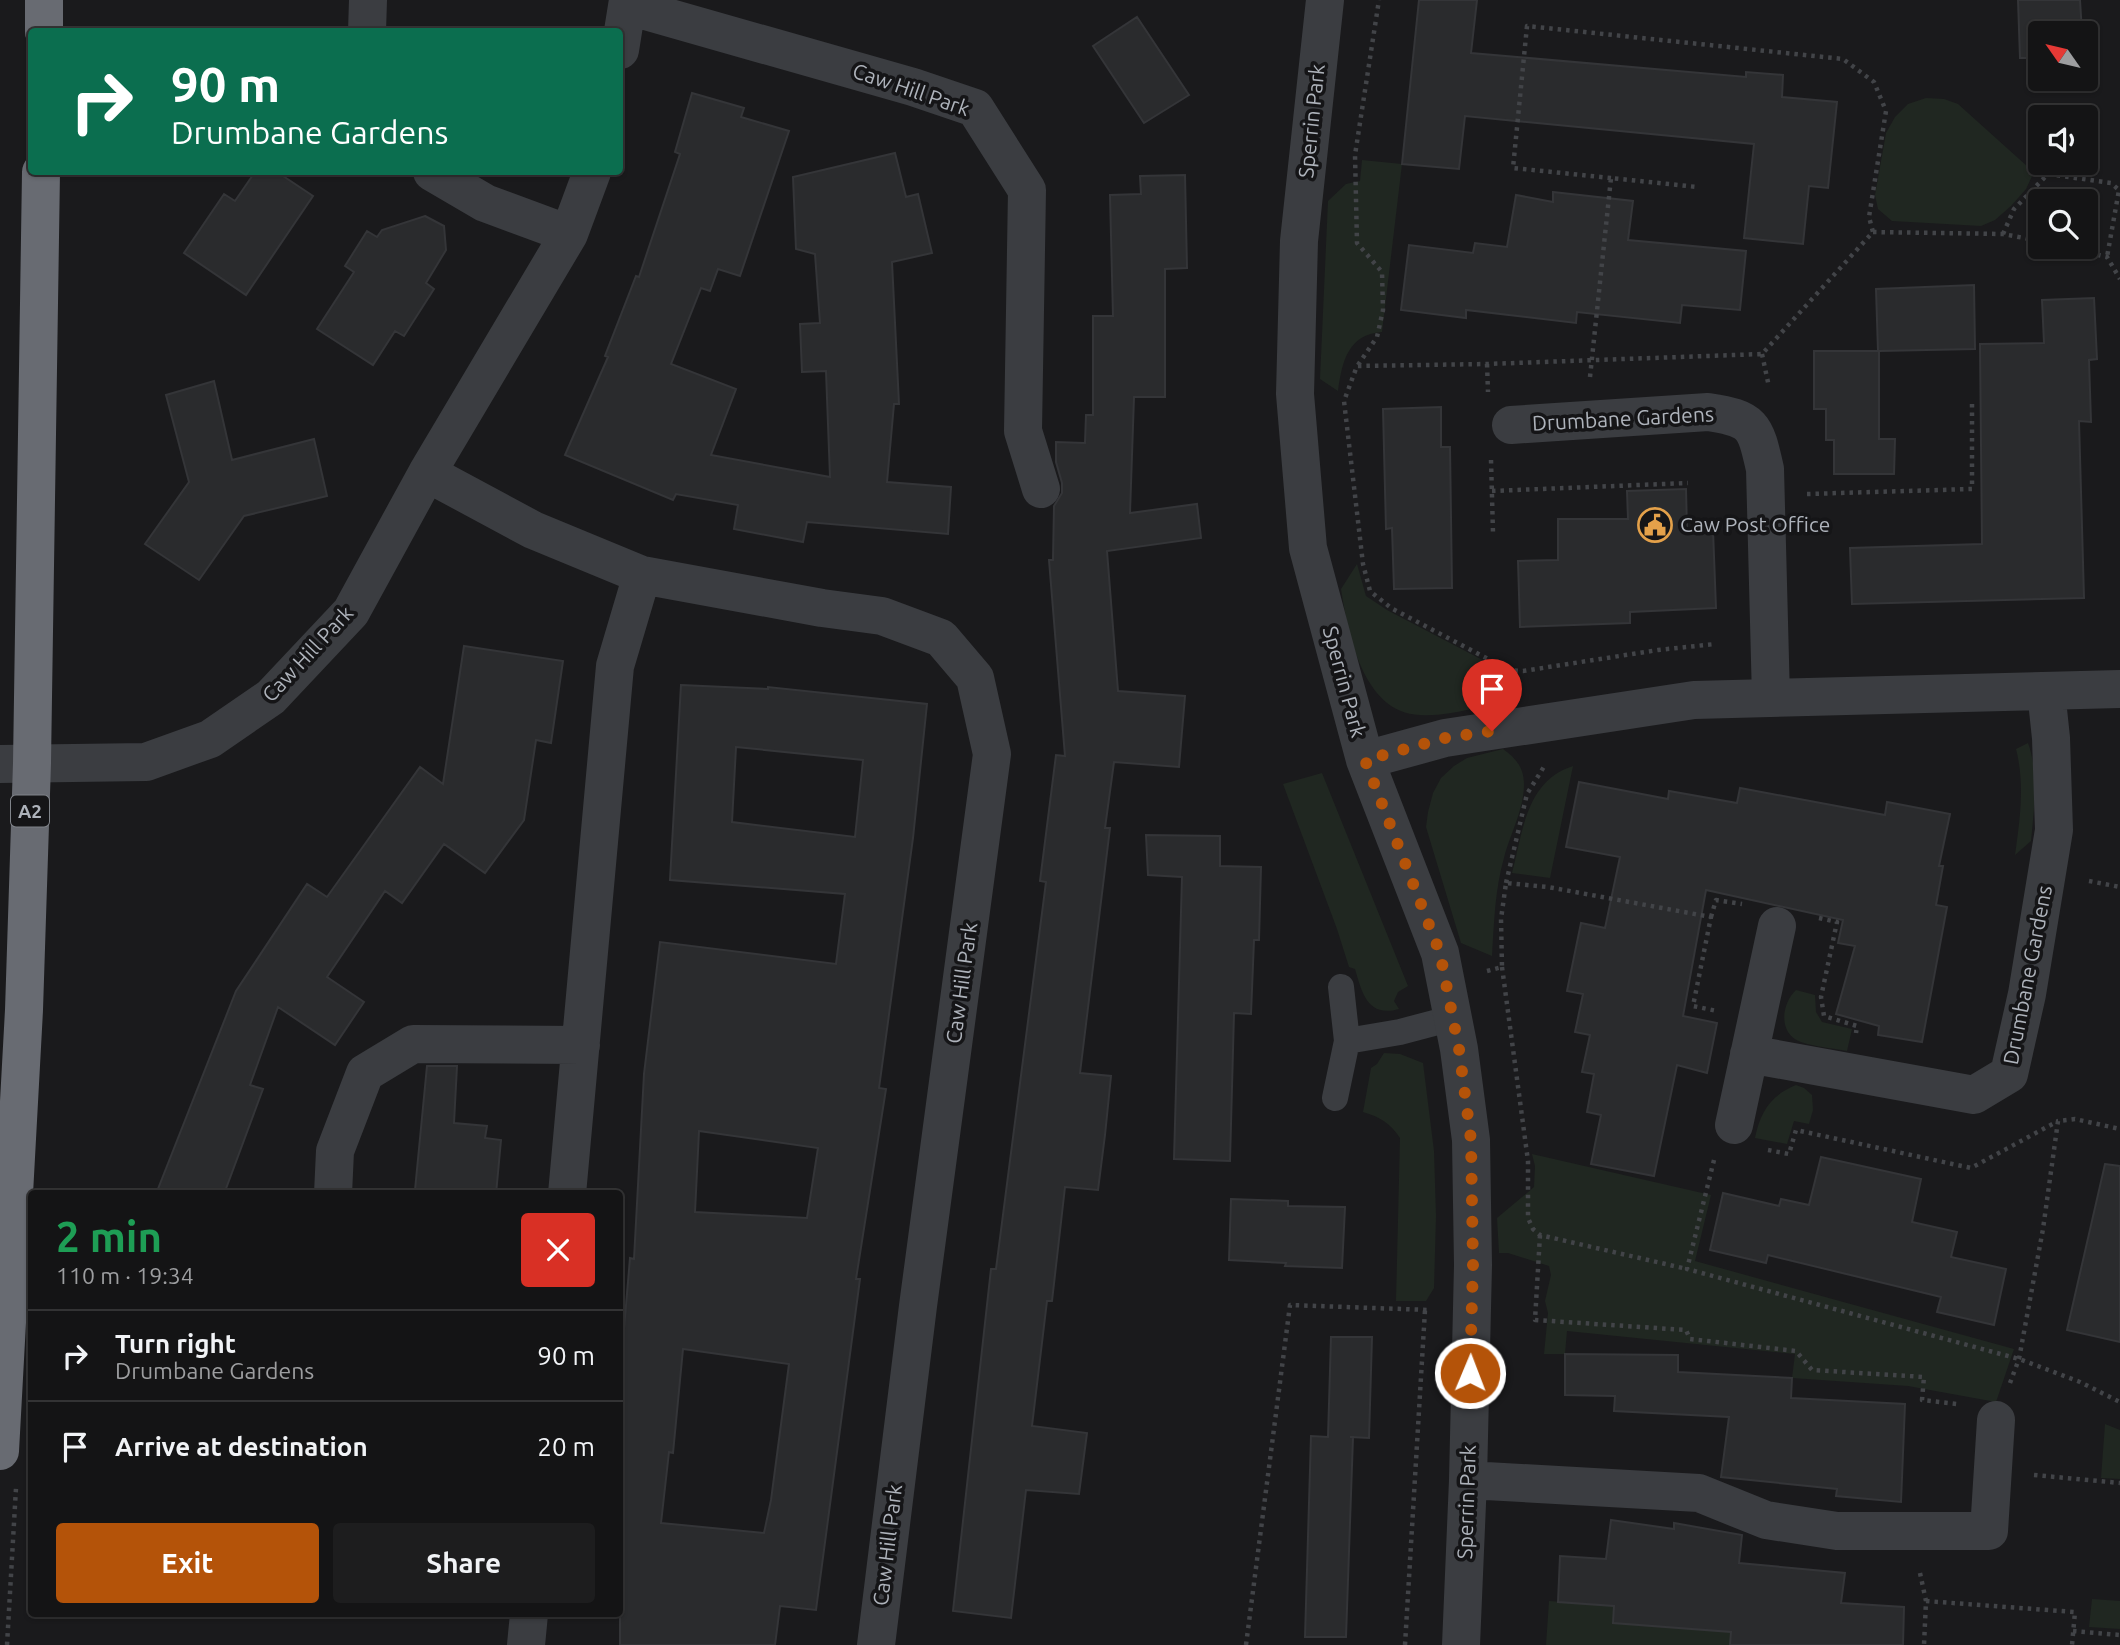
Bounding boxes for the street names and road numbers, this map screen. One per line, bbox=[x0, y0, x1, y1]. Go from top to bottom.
street label: Caw Hill Park bbox=[850, 58, 973, 120]
street label: Sperrin Park bbox=[1293, 62, 1329, 179]
street label: Drumbane Gardens bbox=[1531, 401, 1714, 435]
street label: Caw Hill Park bbox=[257, 600, 358, 706]
street label: Sperrin Park bbox=[1319, 623, 1371, 740]
road number: A2 bbox=[11, 796, 49, 826]
street label: Drumbane Gardens bbox=[1998, 883, 2056, 1066]
street label: Caw Hill Park bbox=[941, 920, 981, 1045]
street label: Sperrin Park bbox=[1452, 1444, 1480, 1560]
street label: Caw Hill Park bbox=[868, 1482, 906, 1607]

